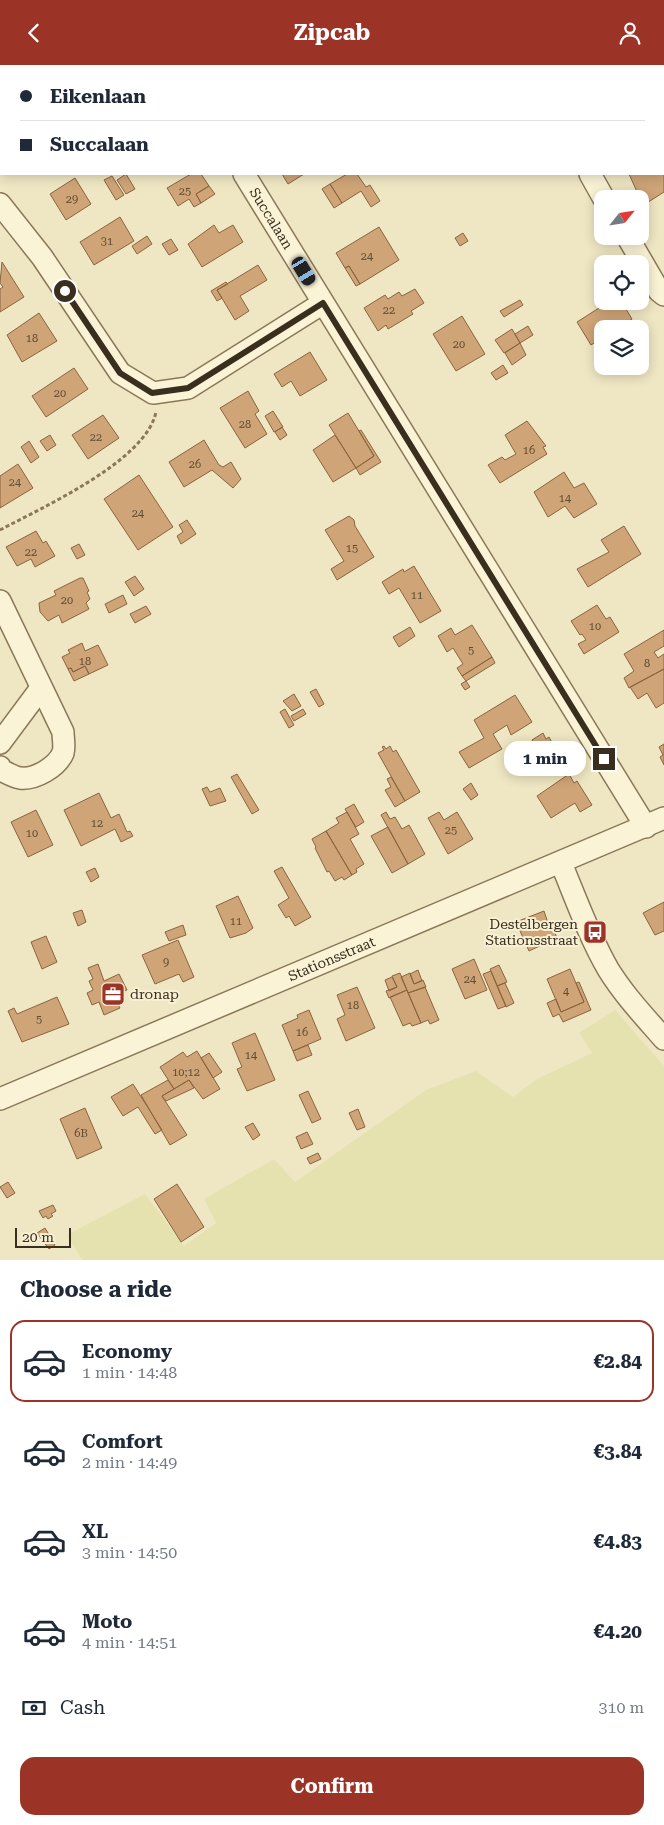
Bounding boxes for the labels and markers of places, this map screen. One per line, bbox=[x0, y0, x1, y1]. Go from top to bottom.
place label: Destelbergen Stationsstraat bbox=[485, 916, 578, 948]
bus stop icon: Destelbergen Stationsstraat bbox=[582, 919, 608, 945]
office icon: dronap bbox=[100, 981, 126, 1007]
place label: dronap bbox=[130, 986, 179, 1002]

